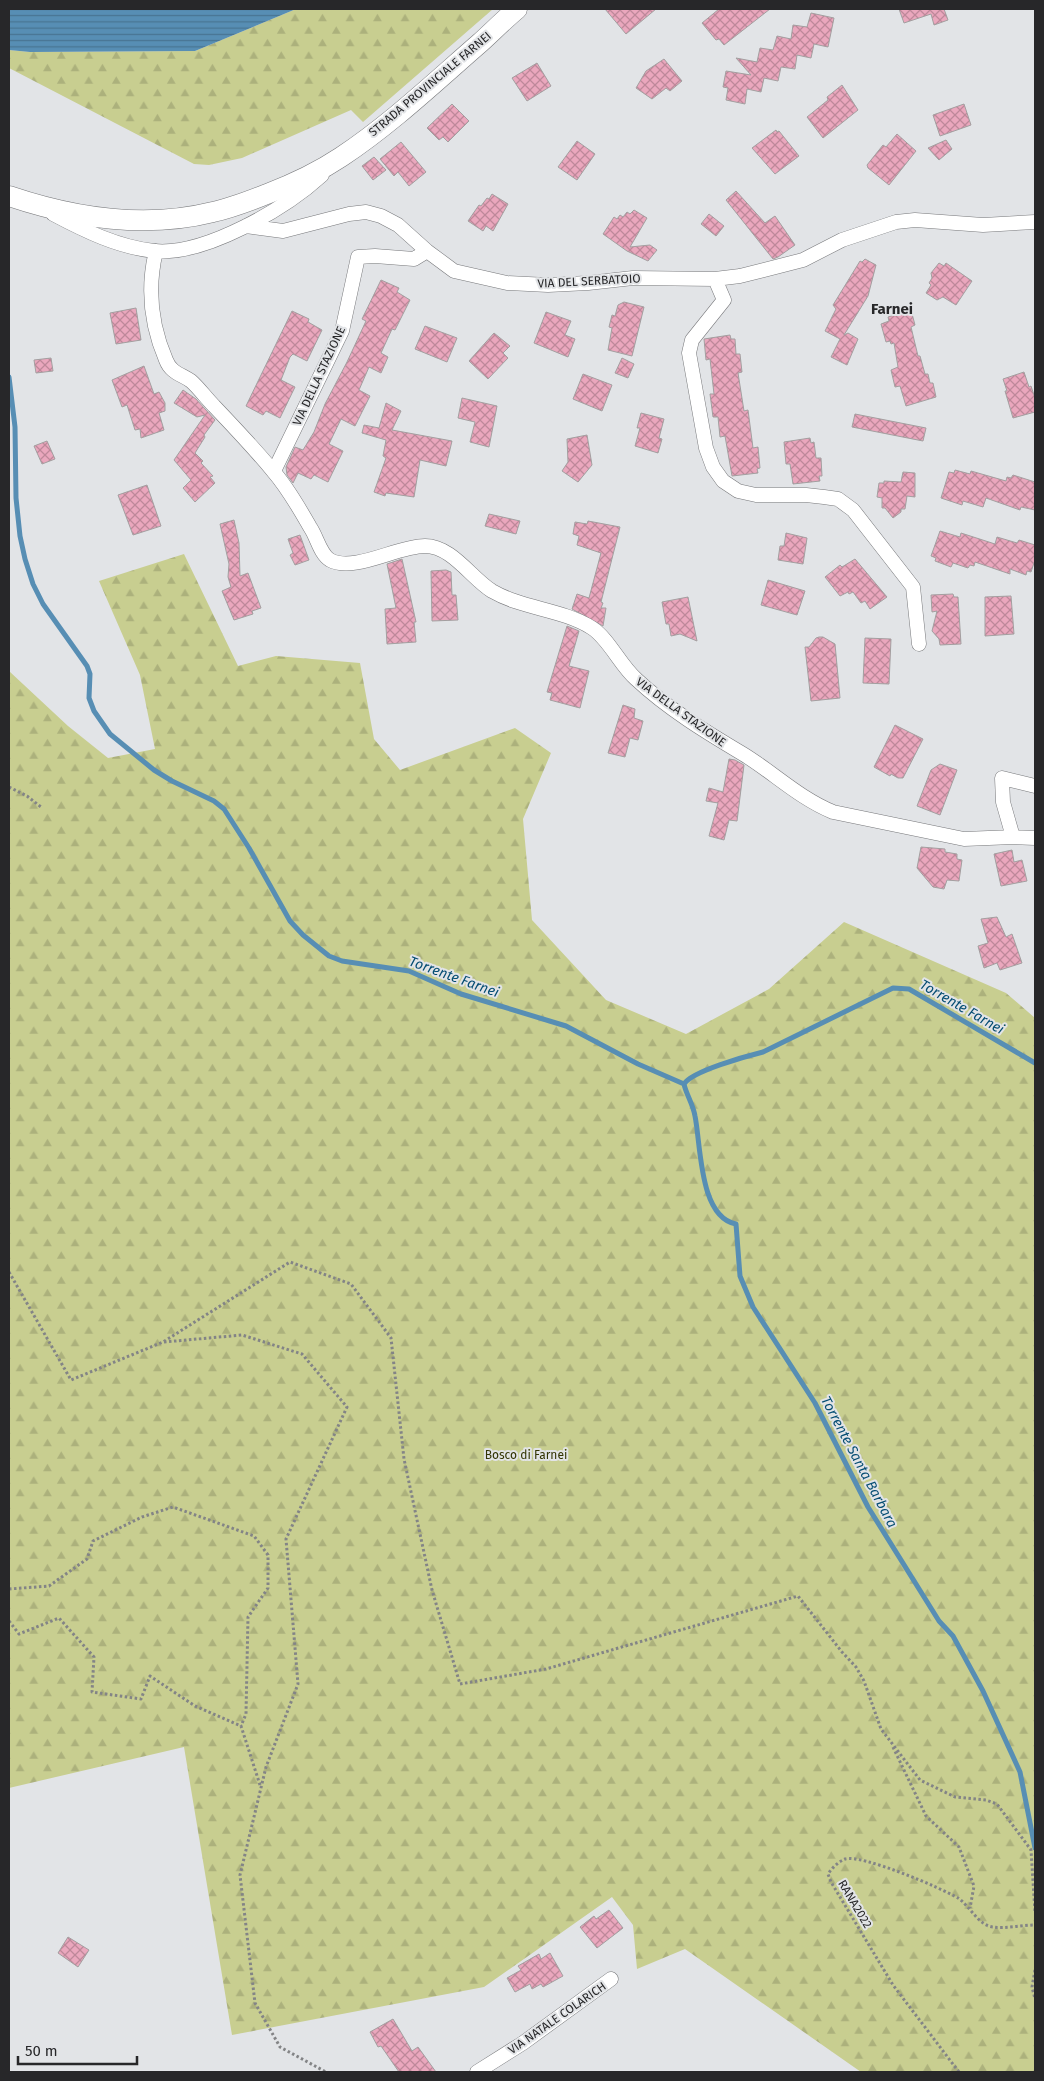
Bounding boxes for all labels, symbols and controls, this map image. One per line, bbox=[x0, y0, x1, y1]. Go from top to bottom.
street label: STRADA PROVINCIALE FARNEI bbox=[366, 29, 494, 139]
street label: VIA DEL SERBATOIO bbox=[537, 271, 641, 291]
district label: Farnei bbox=[871, 300, 913, 318]
street label: VIA DELLA STAZIONE bbox=[290, 324, 348, 428]
street label: VIA DELLA STAZIONE bbox=[633, 675, 729, 749]
water label: Torrente Farnei bbox=[407, 953, 501, 1001]
water label: Torrente Farnei bbox=[917, 976, 1007, 1038]
water label: Torrente Santa Barbara bbox=[817, 1393, 901, 1531]
park label: Bosco di Farnei bbox=[485, 1448, 567, 1462]
street label: RANA2022 bbox=[835, 1877, 875, 1931]
street label: VIA NATALE COLARICH bbox=[505, 1979, 609, 2057]
scale bar bbox=[18, 2034, 136, 2066]
text: 50 m bbox=[25, 2042, 58, 2060]

